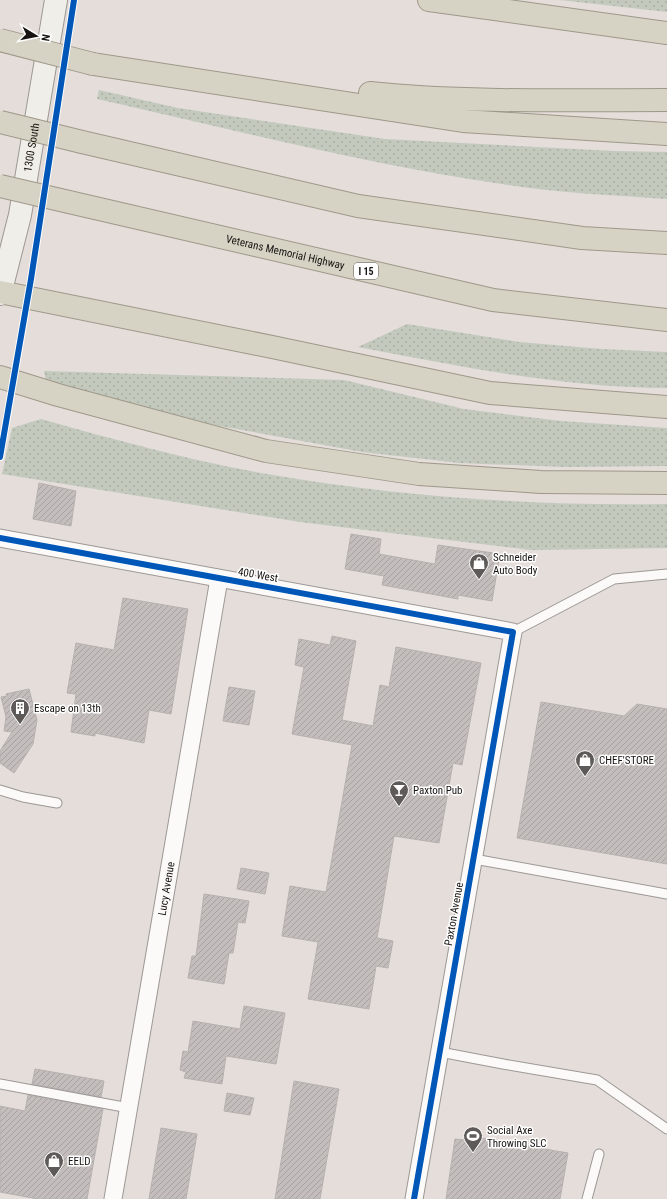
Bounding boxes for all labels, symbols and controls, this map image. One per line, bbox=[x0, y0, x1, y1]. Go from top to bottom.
north arrow bbox=[16, 16, 56, 56]
text: N bbox=[38, 33, 52, 42]
street label: 1300 South bbox=[21, 122, 42, 173]
street label: Veterans Memorial Highway bbox=[225, 232, 346, 272]
road number: I 15 bbox=[354, 263, 378, 279]
place label: Schneider Auto Body bbox=[493, 551, 538, 577]
shop icon: Schneider Auto Body bbox=[468, 552, 490, 580]
street label: 400 West bbox=[237, 565, 279, 585]
building icon: Escape on 13th bbox=[9, 697, 31, 725]
place label: Escape on 13th bbox=[34, 702, 101, 715]
shop icon: CHEF'STORE bbox=[574, 749, 596, 777]
place label: CHEF'STORE bbox=[599, 754, 654, 767]
bar icon: Paxton Pub bbox=[388, 779, 410, 807]
place label: Paxton Pub bbox=[413, 784, 463, 797]
street label: Lucy Avenue bbox=[155, 861, 177, 916]
street label: Paxton Avenue bbox=[442, 881, 466, 947]
place label: Social Axe Throwing SLC bbox=[487, 1124, 547, 1150]
sports icon: Social Axe Throwing SLC bbox=[462, 1125, 484, 1153]
shop icon: EELD bbox=[43, 1150, 65, 1178]
place label: EELD bbox=[68, 1155, 90, 1168]

